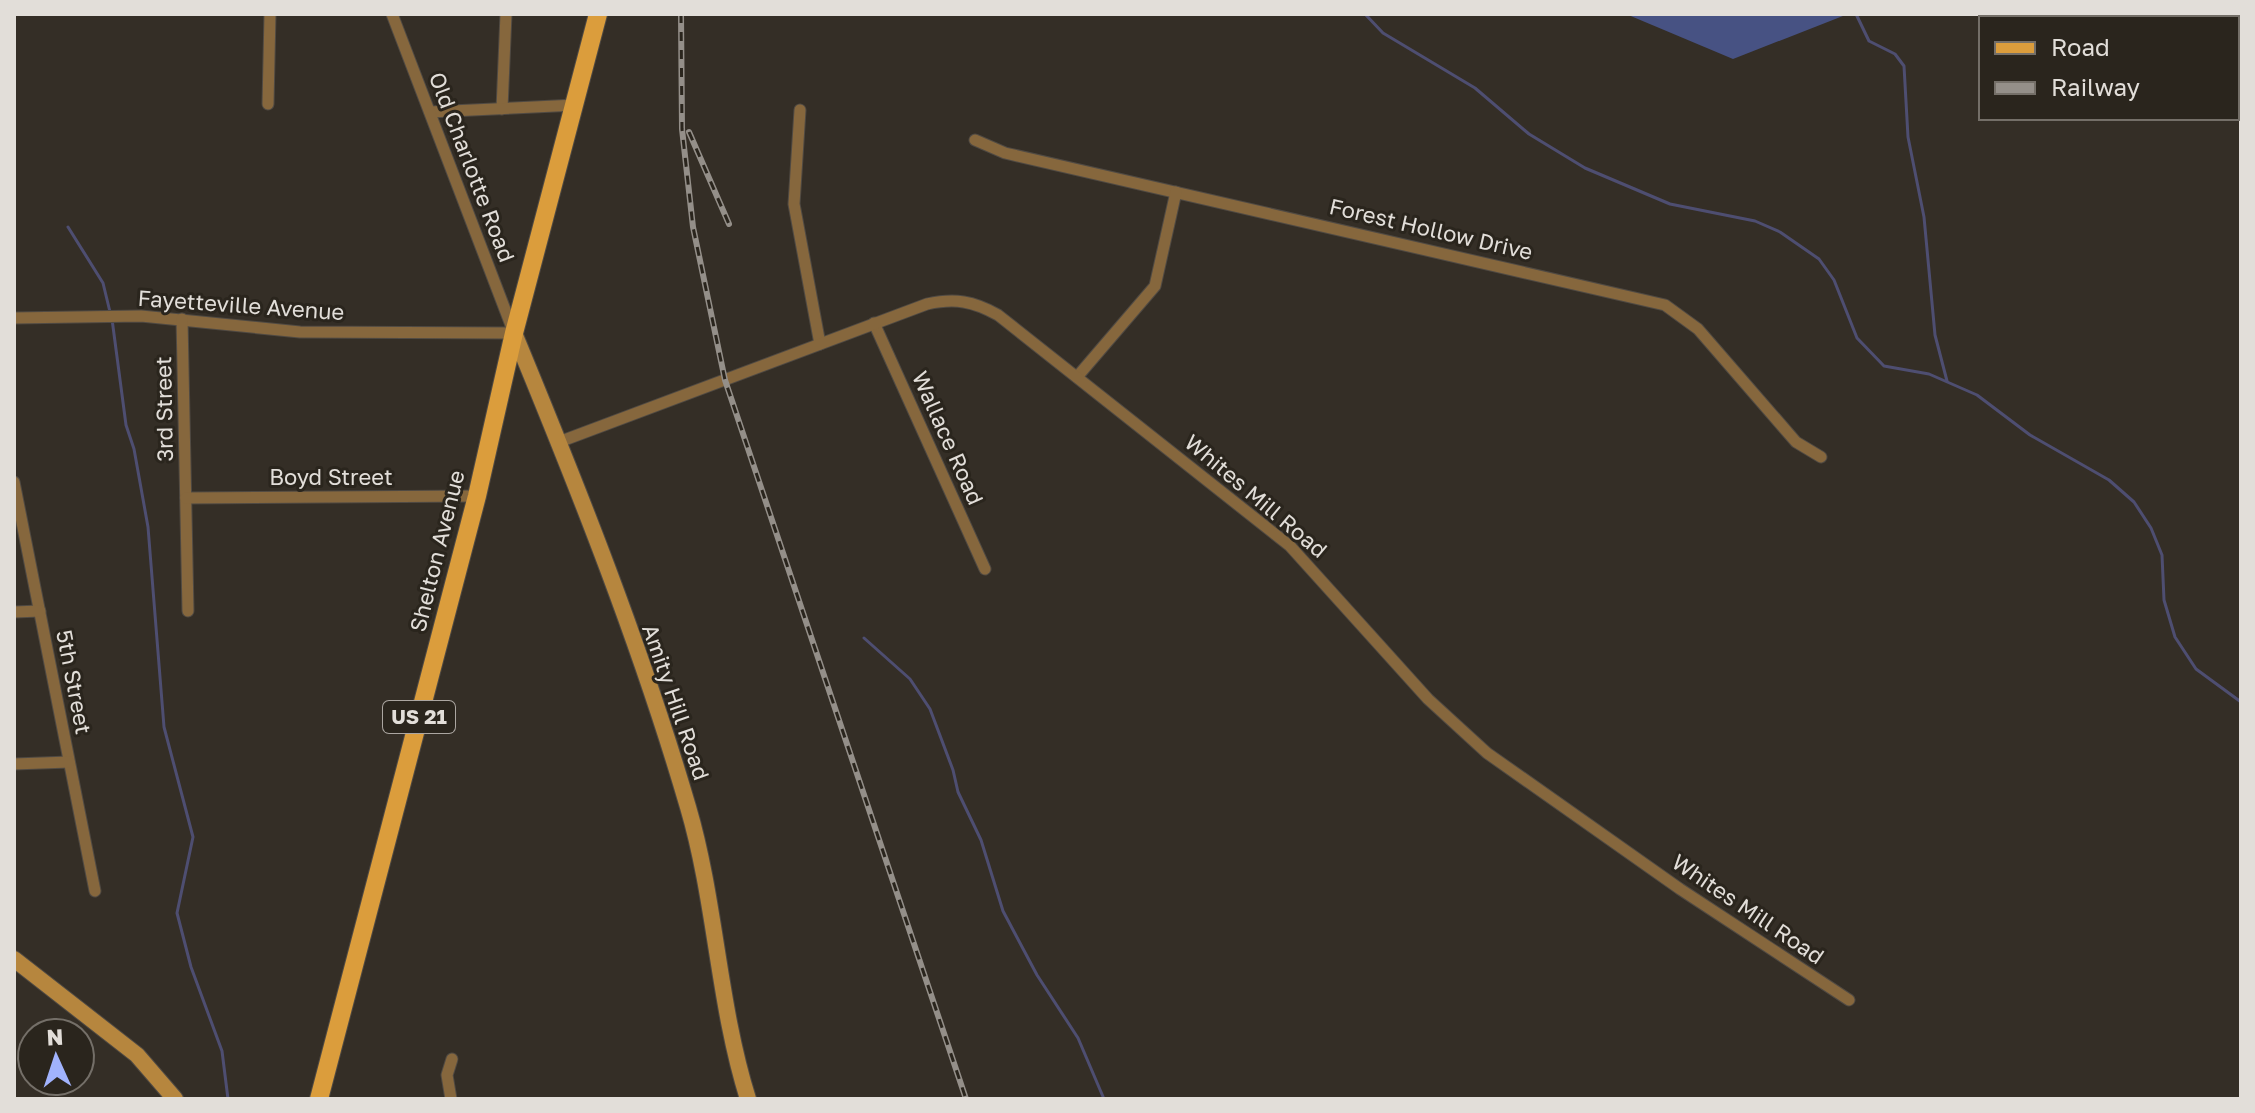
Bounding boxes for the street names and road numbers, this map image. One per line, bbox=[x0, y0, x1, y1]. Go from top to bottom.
street label: Old Charlotte Road bbox=[424, 68, 521, 266]
street label: Forest Hollow Drive bbox=[1327, 192, 1535, 265]
street label: Fayetteville Avenue bbox=[137, 284, 345, 325]
street label: 3rd Street bbox=[149, 356, 178, 462]
street label: Wallace Road bbox=[907, 367, 990, 509]
street label: Whites Mill Road bbox=[1180, 428, 1333, 563]
street label: Boyd Street bbox=[269, 463, 393, 490]
street label: Shelton Avenue bbox=[403, 467, 470, 635]
street label: Amity Hill Road bbox=[637, 620, 716, 783]
street label: 5th Street bbox=[51, 627, 98, 736]
road number: US 21 bbox=[383, 701, 455, 733]
street label: Whites Mill Road bbox=[1667, 848, 1829, 969]

